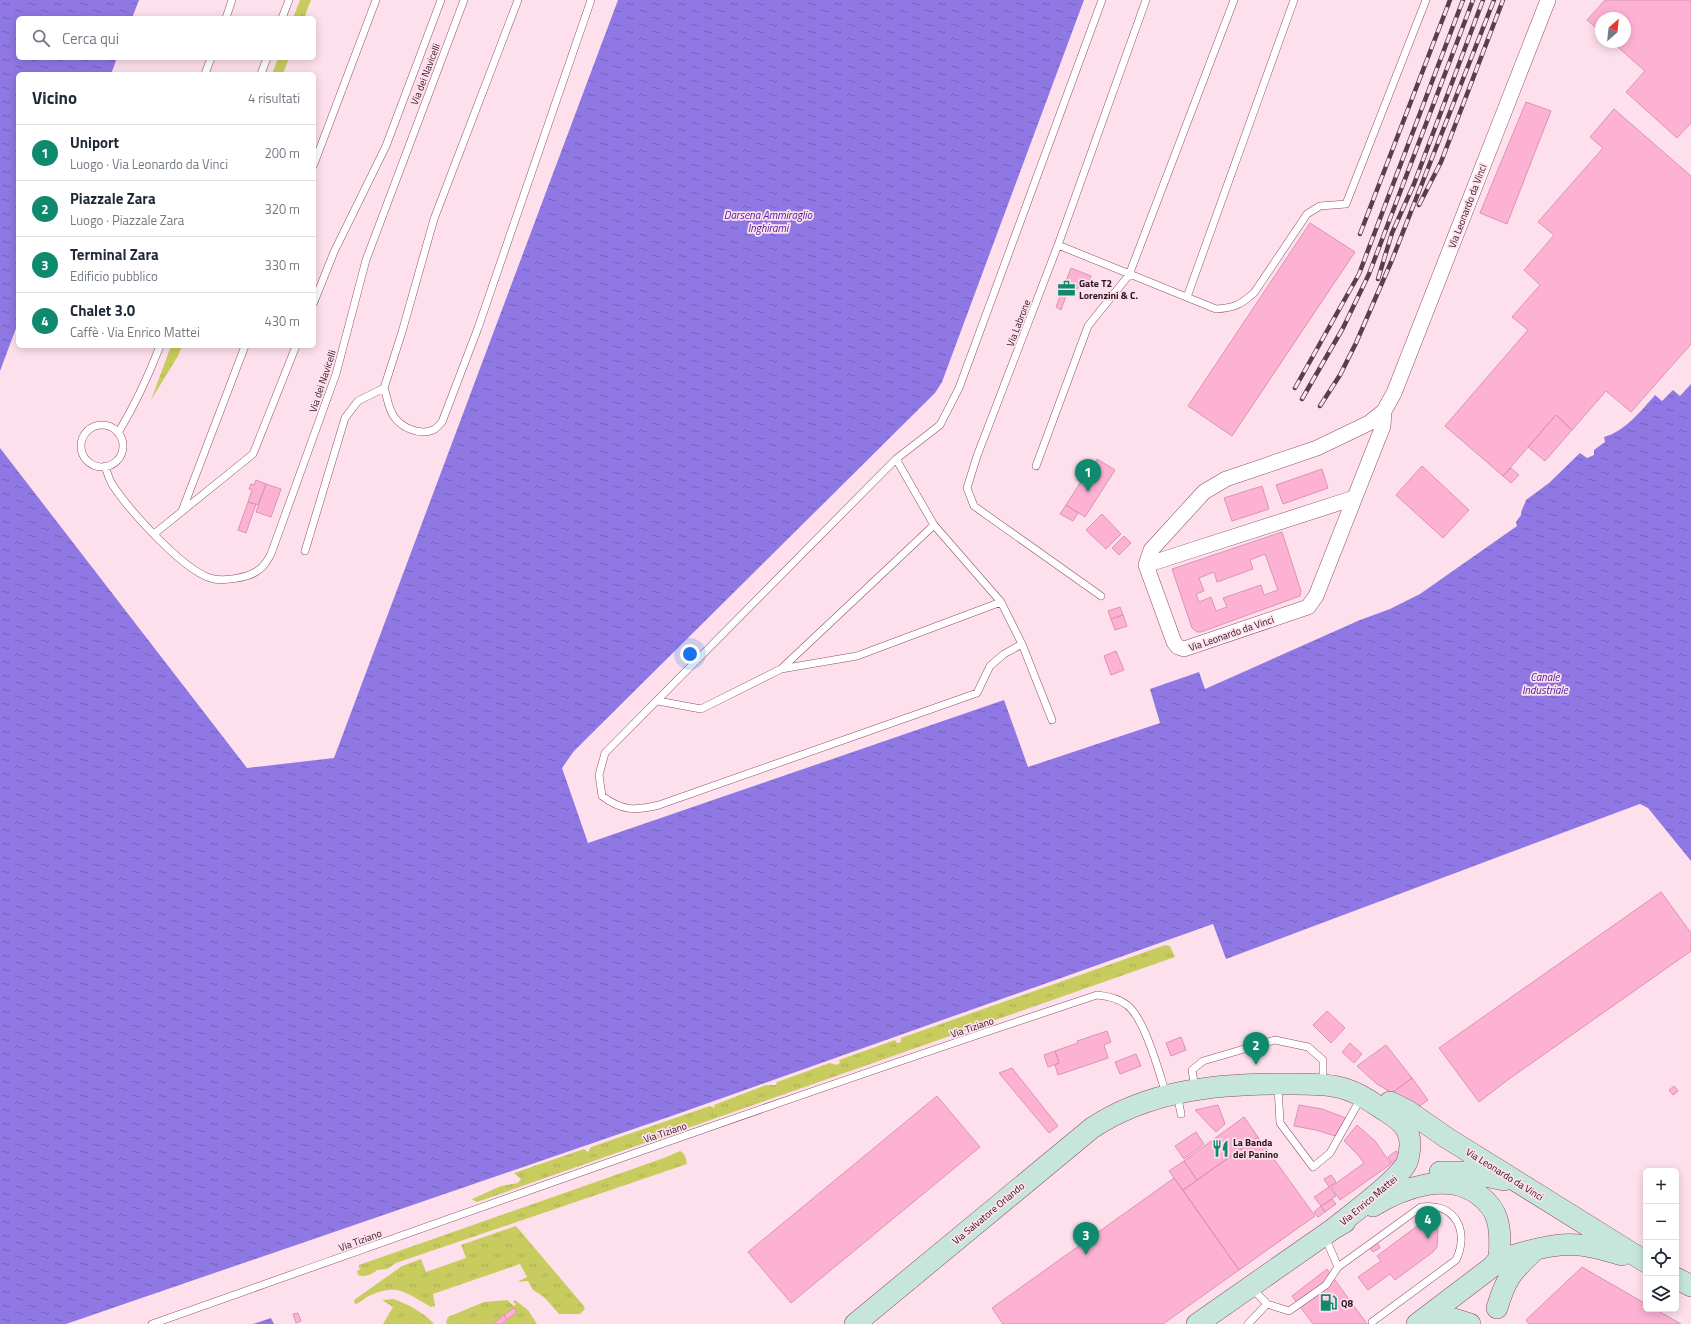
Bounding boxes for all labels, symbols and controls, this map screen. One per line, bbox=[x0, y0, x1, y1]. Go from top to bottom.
north arrow bbox=[1595, 12, 1631, 48]
search box bbox=[16, 16, 316, 60]
icon: search bbox=[30, 27, 52, 49]
text: Cerca qui bbox=[62, 27, 119, 50]
street label: Via dei Navicelli bbox=[407, 41, 444, 107]
text: Vicino bbox=[32, 85, 77, 111]
text: 4 risultati bbox=[248, 88, 300, 108]
text: Uniport bbox=[70, 131, 119, 154]
text: 1 bbox=[41, 143, 49, 163]
text: 200 m bbox=[264, 143, 300, 163]
text: Luogo · Via Leonardo da Vinci bbox=[70, 154, 228, 174]
street label: Via Leonardo da Vinci bbox=[1444, 162, 1490, 251]
text: Piazzale Zara bbox=[70, 187, 156, 210]
text: 2 bbox=[41, 199, 49, 219]
text: 320 m bbox=[264, 199, 300, 219]
water label: Darsena Ammiraglio Inghirami bbox=[724, 207, 813, 236]
text: Luogo · Piazzale Zara bbox=[70, 210, 184, 230]
text: Terminal Zara bbox=[70, 243, 159, 266]
text: 3 bbox=[41, 255, 49, 275]
text: 330 m bbox=[264, 255, 300, 275]
text: Edificio pubblico bbox=[70, 266, 158, 286]
place label: Gate T2 Lorenzini & C. bbox=[1079, 276, 1138, 303]
office icon: Gate T2 Lorenzini & C. bbox=[1056, 279, 1076, 299]
street label: Via Labrone bbox=[1003, 297, 1034, 349]
text: Chalet 3.0 bbox=[70, 299, 135, 322]
text: 4 bbox=[41, 311, 49, 331]
text: 430 m bbox=[264, 311, 300, 331]
text: Caffè · Via Enrico Mattei bbox=[70, 322, 200, 342]
street label: Via dei Navicelli bbox=[305, 348, 340, 414]
pin: 1 bbox=[1075, 459, 1101, 492]
street label: Via Leonardo da Vinci bbox=[1187, 612, 1276, 655]
your location bbox=[680, 644, 700, 664]
water label: Canale Industriale bbox=[1522, 669, 1569, 698]
street label: Via Tiziano bbox=[948, 1013, 996, 1042]
pin: 2 bbox=[1243, 1032, 1269, 1065]
street label: Via Tiziano bbox=[641, 1118, 689, 1147]
place label: La Banda del Panino bbox=[1233, 1135, 1278, 1162]
restaurant icon: La Banda del Panino bbox=[1210, 1138, 1230, 1158]
street label: Via Leonardo da Vinci bbox=[1463, 1144, 1547, 1204]
map controls bbox=[1643, 1168, 1679, 1312]
button: + bbox=[1643, 1168, 1679, 1204]
street label: Via Enrico Mattei bbox=[1336, 1172, 1400, 1229]
street label: Via Salvatore Orlando bbox=[949, 1179, 1028, 1248]
button: − bbox=[1643, 1204, 1679, 1240]
pin: 4 bbox=[1415, 1206, 1441, 1239]
pin: 3 bbox=[1073, 1222, 1099, 1255]
street label: Via Tiziano bbox=[336, 1226, 384, 1255]
button: locate bbox=[1643, 1240, 1679, 1276]
button: layers bbox=[1643, 1276, 1679, 1312]
fuel station icon: Q8 bbox=[1318, 1293, 1338, 1313]
place label: Q8 bbox=[1341, 1296, 1354, 1311]

